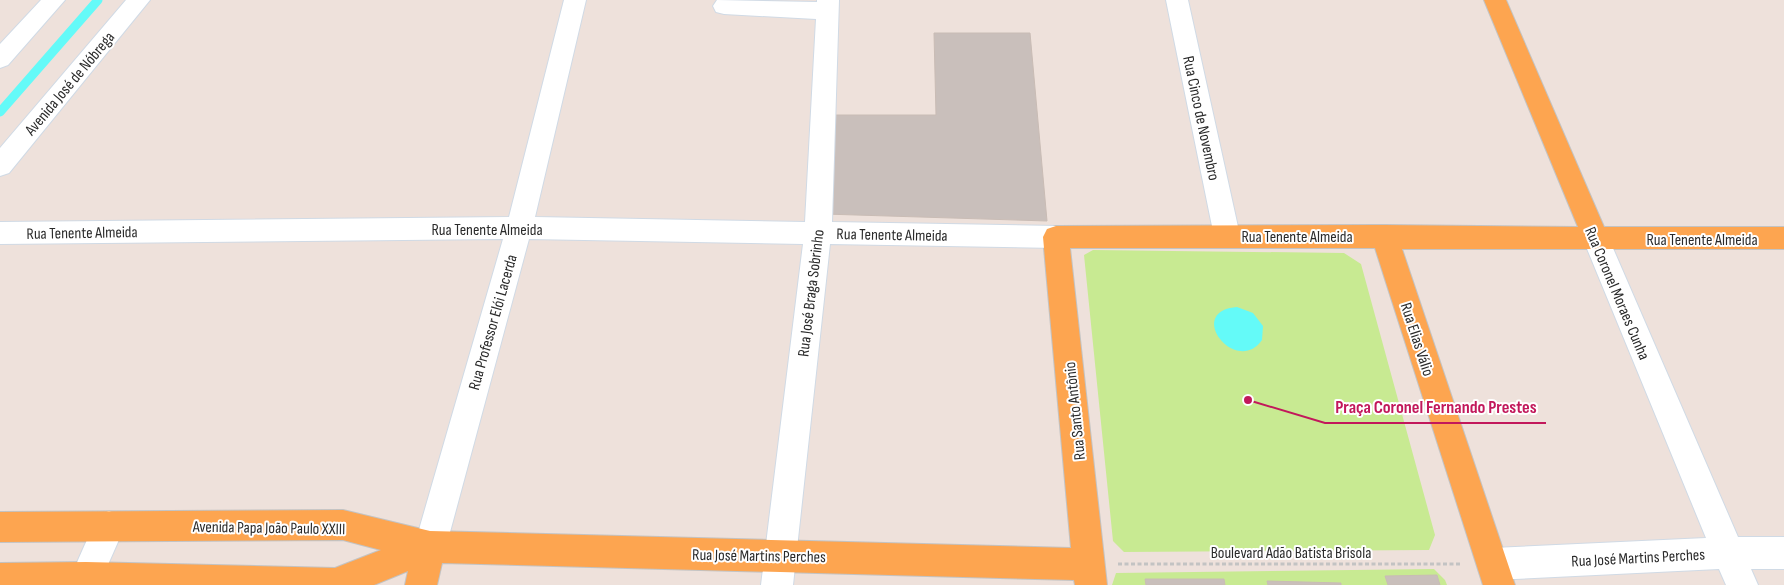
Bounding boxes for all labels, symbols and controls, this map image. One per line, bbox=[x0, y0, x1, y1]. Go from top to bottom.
street label: Avenida José de Nóbrega bbox=[21, 28, 119, 140]
street label: Rua Cinco de Novembro bbox=[1178, 54, 1223, 182]
street label: Rua Tenente Almeida bbox=[431, 221, 543, 240]
street label: Rua Tenente Almeida bbox=[26, 223, 138, 244]
street label: Rua Coronel Moraes Cunha bbox=[1580, 224, 1653, 363]
street label: Rua Tenente Almeida bbox=[836, 225, 948, 246]
street label: Rua Tenente Almeida bbox=[1241, 228, 1353, 247]
street label: Rua José Braga Sobrinho bbox=[794, 229, 829, 358]
street label: Rua Tenente Almeida bbox=[1646, 231, 1758, 250]
street label: Rua Professor Elói Lacerda bbox=[465, 252, 522, 392]
street label: Rua Elias Válio bbox=[1396, 300, 1437, 378]
street label: Rua Santo Antônio bbox=[1061, 361, 1090, 461]
callout: Praça Coronel Fernando Prestes bbox=[1325, 390, 1546, 423]
text: Praça Coronel Fernando Prestes bbox=[1335, 397, 1537, 418]
street label: Avenida Papa João Paulo XXIII bbox=[192, 518, 345, 539]
street label: Boulevard Adão Batista Brisola bbox=[1211, 544, 1371, 563]
street label: Rua José Martins Perches bbox=[1571, 545, 1706, 571]
street label: Rua José Martins Perches bbox=[692, 546, 826, 567]

